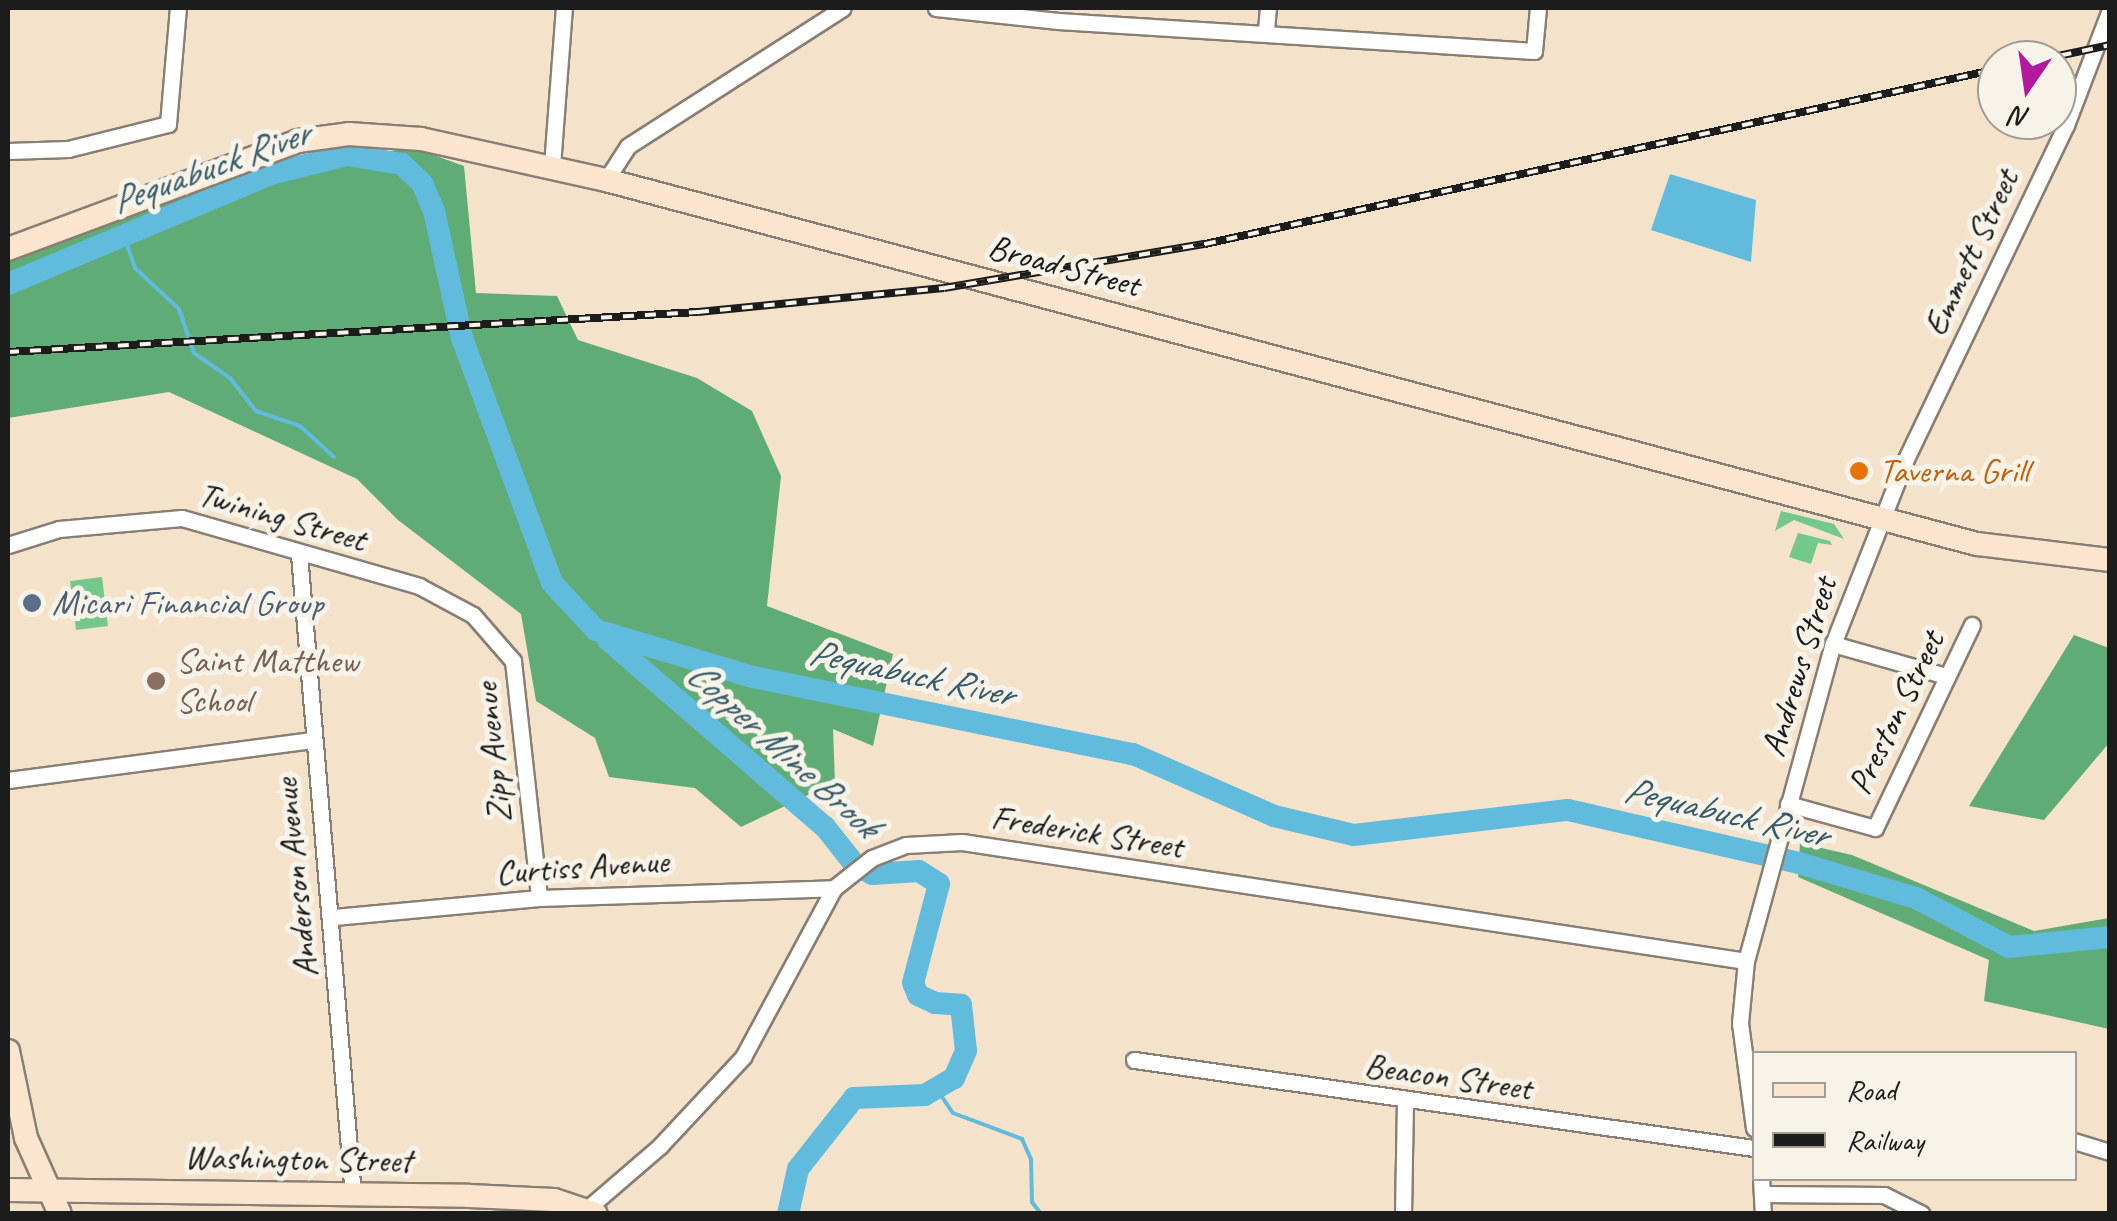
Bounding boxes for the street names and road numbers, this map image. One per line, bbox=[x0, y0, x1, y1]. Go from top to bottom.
street label: Emmett Street bbox=[1914, 163, 2028, 343]
street label: Broad Street bbox=[983, 226, 1145, 306]
street label: Twining Street bbox=[193, 473, 371, 561]
street label: Andrews Street bbox=[1752, 572, 1846, 762]
street label: Preston Street bbox=[1838, 624, 1954, 802]
street label: Zipp Avenue bbox=[465, 681, 521, 825]
street label: Anderson Avenue bbox=[265, 777, 327, 979]
street label: Frederick Street bbox=[988, 796, 1186, 868]
street label: Curtiss Avenue bbox=[494, 840, 670, 894]
street label: Beacon Street bbox=[1361, 1044, 1535, 1110]
street label: Washington Street bbox=[184, 1136, 412, 1182]

